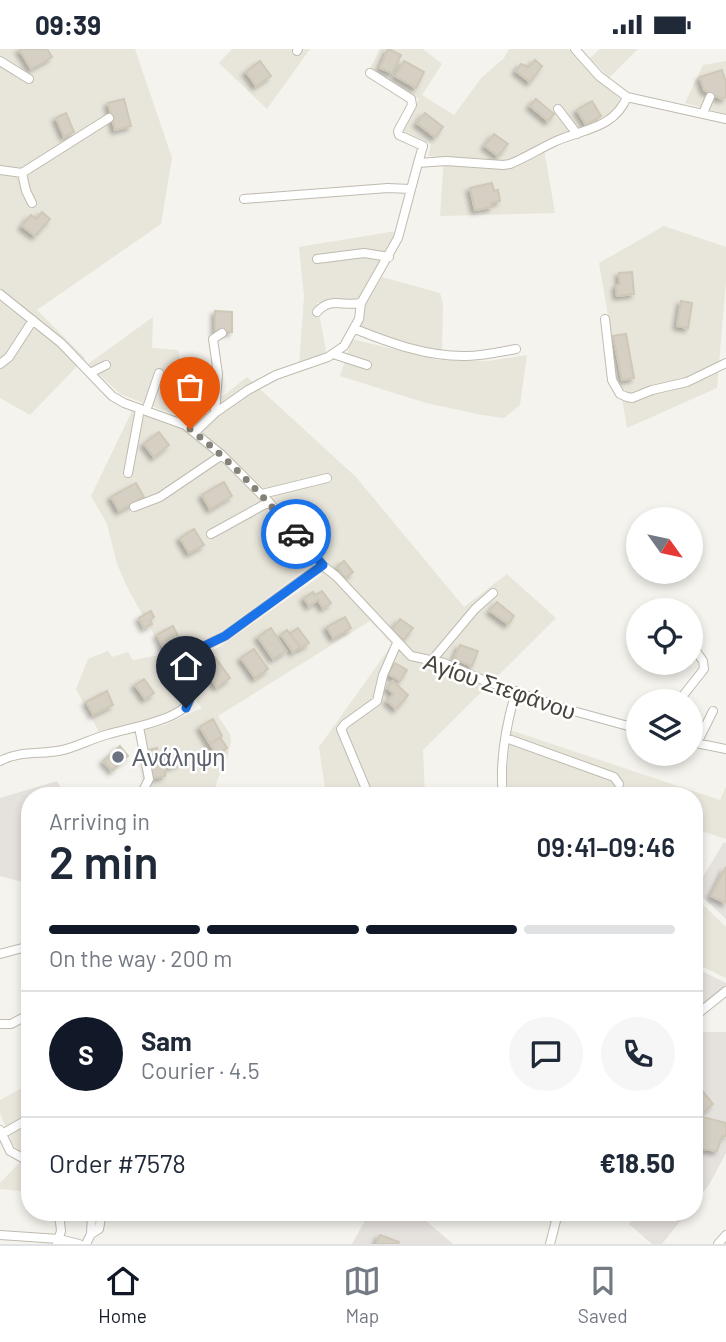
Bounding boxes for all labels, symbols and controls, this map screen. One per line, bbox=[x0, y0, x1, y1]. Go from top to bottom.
text: 09:39 bbox=[35, 9, 101, 40]
pin bbox=[160, 357, 220, 429]
icon: bag bbox=[171, 368, 209, 406]
courier bbox=[261, 499, 331, 569]
north arrow bbox=[626, 507, 704, 585]
map controls bbox=[626, 507, 703, 766]
icon: car bbox=[277, 515, 315, 553]
button: locate bbox=[626, 598, 703, 675]
pin bbox=[156, 636, 216, 708]
icon: home bbox=[167, 647, 205, 685]
street label: Αγίου Στεφάνου bbox=[420, 647, 580, 725]
button: layers bbox=[626, 689, 703, 766]
place label: Ανάληψη bbox=[132, 743, 225, 771]
marker: Ανάληψη bbox=[110, 749, 126, 765]
text: Arriving in bbox=[49, 807, 150, 835]
text: 09:41–09:46 bbox=[537, 831, 675, 862]
text: 2 min bbox=[49, 833, 158, 888]
text: On the way · 200 m bbox=[49, 944, 232, 972]
button: chat bbox=[509, 1017, 583, 1091]
button: phone bbox=[601, 1017, 675, 1091]
text: Sam bbox=[141, 1025, 192, 1056]
text: S bbox=[78, 1039, 94, 1070]
text: Courier · 4.5 bbox=[141, 1056, 260, 1084]
text: Order #7578 bbox=[49, 1147, 186, 1178]
text: €18.50 bbox=[599, 1147, 675, 1178]
tab: Home bbox=[98, 1262, 147, 1327]
tab: Map bbox=[343, 1262, 381, 1327]
tab: Saved bbox=[578, 1262, 628, 1327]

